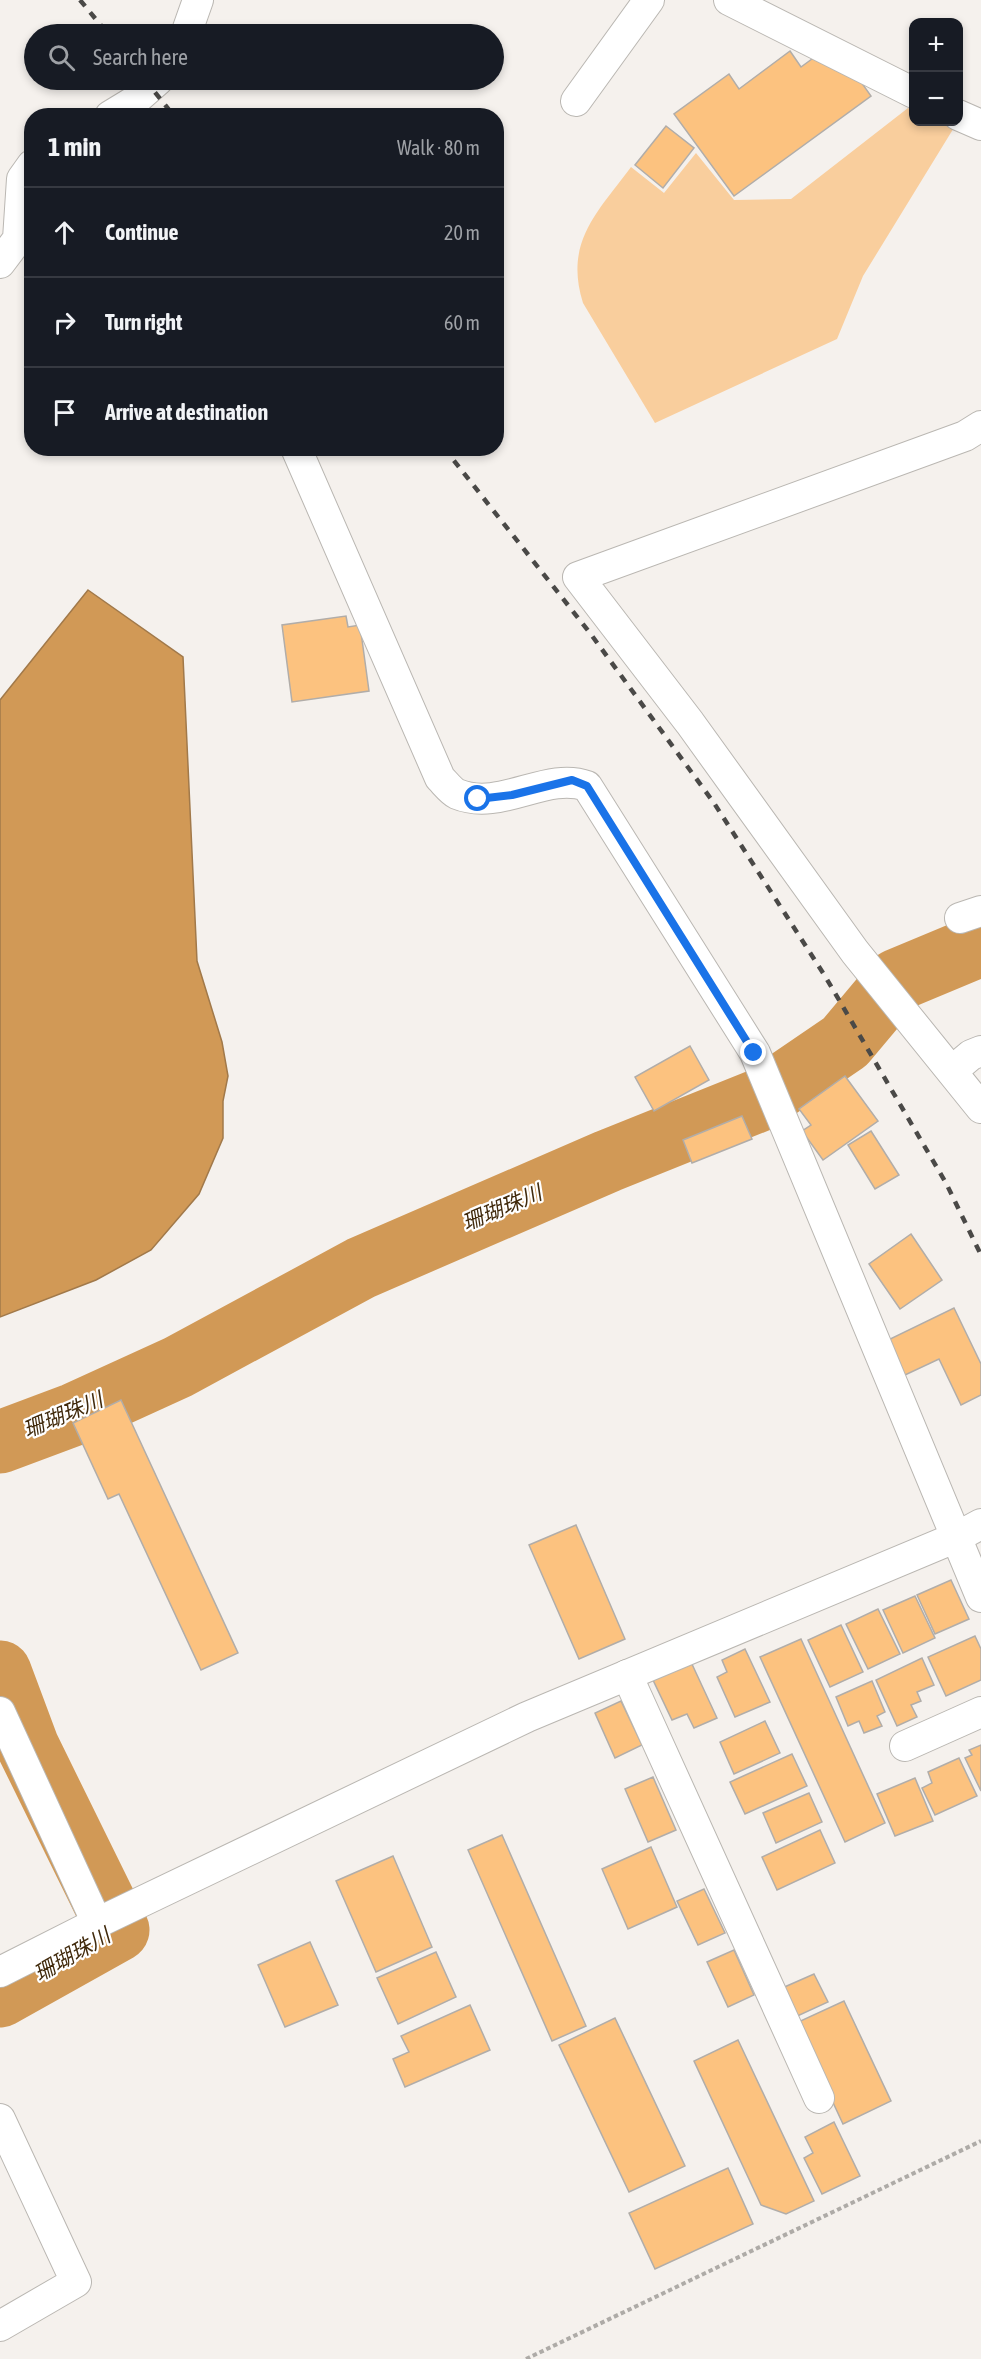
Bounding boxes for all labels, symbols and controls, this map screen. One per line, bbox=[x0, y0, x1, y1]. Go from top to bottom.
map controls bbox=[909, 18, 963, 126]
button: + bbox=[909, 18, 963, 72]
search box bbox=[24, 24, 504, 90]
icon: search bbox=[45, 41, 78, 74]
text: Search here bbox=[93, 44, 188, 70]
button: − bbox=[909, 72, 963, 126]
text: 1 min bbox=[48, 132, 101, 162]
text: Walk · 80 m bbox=[397, 136, 480, 159]
icon: ahead bbox=[48, 216, 81, 249]
text: Continue bbox=[105, 219, 179, 245]
text: 20 m bbox=[444, 221, 480, 244]
icon: right bbox=[48, 306, 81, 339]
text: Turn right bbox=[105, 309, 182, 335]
text: 60 m bbox=[444, 311, 480, 334]
icon: arrive bbox=[48, 396, 81, 429]
text: Arrive at destination bbox=[105, 399, 268, 425]
route start bbox=[464, 785, 490, 811]
route end bbox=[740, 1039, 766, 1065]
water label: 珊瑚珠川 bbox=[458, 1179, 547, 1235]
water label: 珊瑚珠川 bbox=[19, 1386, 108, 1442]
water label: 珊瑚珠川 bbox=[29, 1922, 116, 1986]

